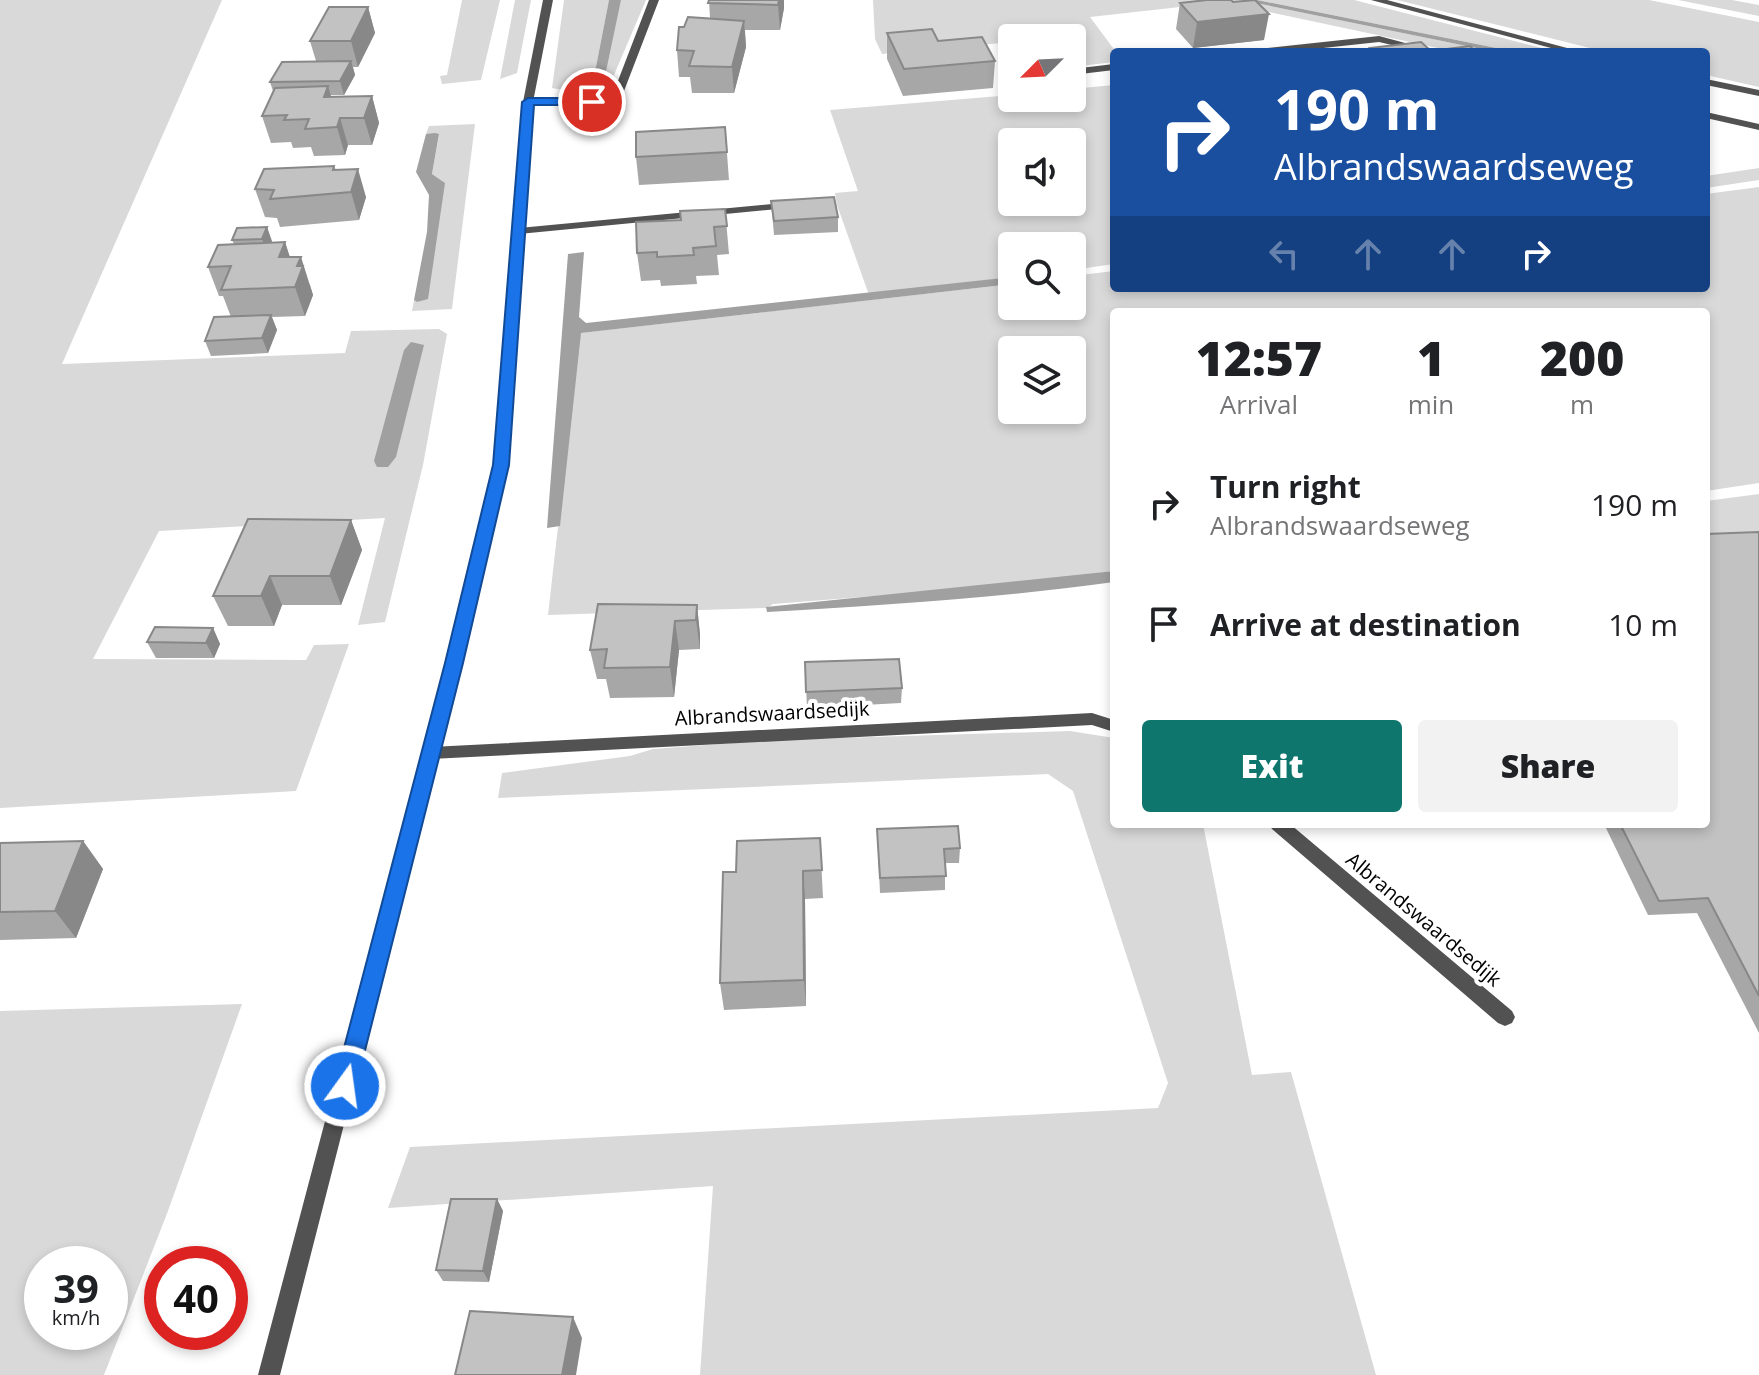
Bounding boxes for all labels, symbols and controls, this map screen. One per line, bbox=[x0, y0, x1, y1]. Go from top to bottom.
north arrow bbox=[998, 24, 1086, 112]
map controls bbox=[998, 24, 1086, 424]
pin bbox=[558, 68, 626, 136]
text: 190 m bbox=[1274, 70, 1440, 146]
icon: arrive bbox=[570, 80, 614, 124]
icon: right bbox=[1142, 80, 1246, 184]
button: sound bbox=[998, 128, 1086, 216]
text: Albrandswaardseweg bbox=[1274, 142, 1634, 191]
button: search bbox=[998, 232, 1086, 320]
icon: left bbox=[1262, 232, 1306, 276]
icon: ahead bbox=[1346, 232, 1390, 276]
icon: ahead bbox=[1430, 232, 1474, 276]
icon: right bbox=[1514, 232, 1558, 276]
text: 12:57 bbox=[1196, 325, 1322, 390]
text: 1 bbox=[1417, 325, 1445, 390]
text: 200 bbox=[1540, 325, 1624, 390]
button: layers bbox=[998, 336, 1086, 424]
text: Arrival bbox=[1220, 386, 1298, 422]
text: min bbox=[1408, 386, 1454, 422]
text: m bbox=[1570, 386, 1594, 422]
text: Turn right bbox=[1210, 466, 1361, 507]
icon: right bbox=[1142, 482, 1186, 526]
text: 190 m bbox=[1591, 484, 1678, 525]
text: Albrandswaardseweg bbox=[1210, 507, 1470, 543]
icon: arrive bbox=[1142, 602, 1186, 646]
text: Arrive at destination bbox=[1210, 604, 1521, 645]
text: 10 m bbox=[1608, 604, 1678, 645]
street label: Albrandswaardsedijk bbox=[674, 694, 871, 732]
button: Exit bbox=[1142, 720, 1402, 812]
button: Share bbox=[1418, 720, 1678, 812]
street label: Albrandswaardsedijk bbox=[1341, 846, 1508, 992]
position arrow bbox=[303, 1044, 387, 1128]
speed limit sign: 40 bbox=[144, 1246, 248, 1350]
text: 39 bbox=[53, 1260, 99, 1315]
text: km/h bbox=[52, 1304, 100, 1331]

